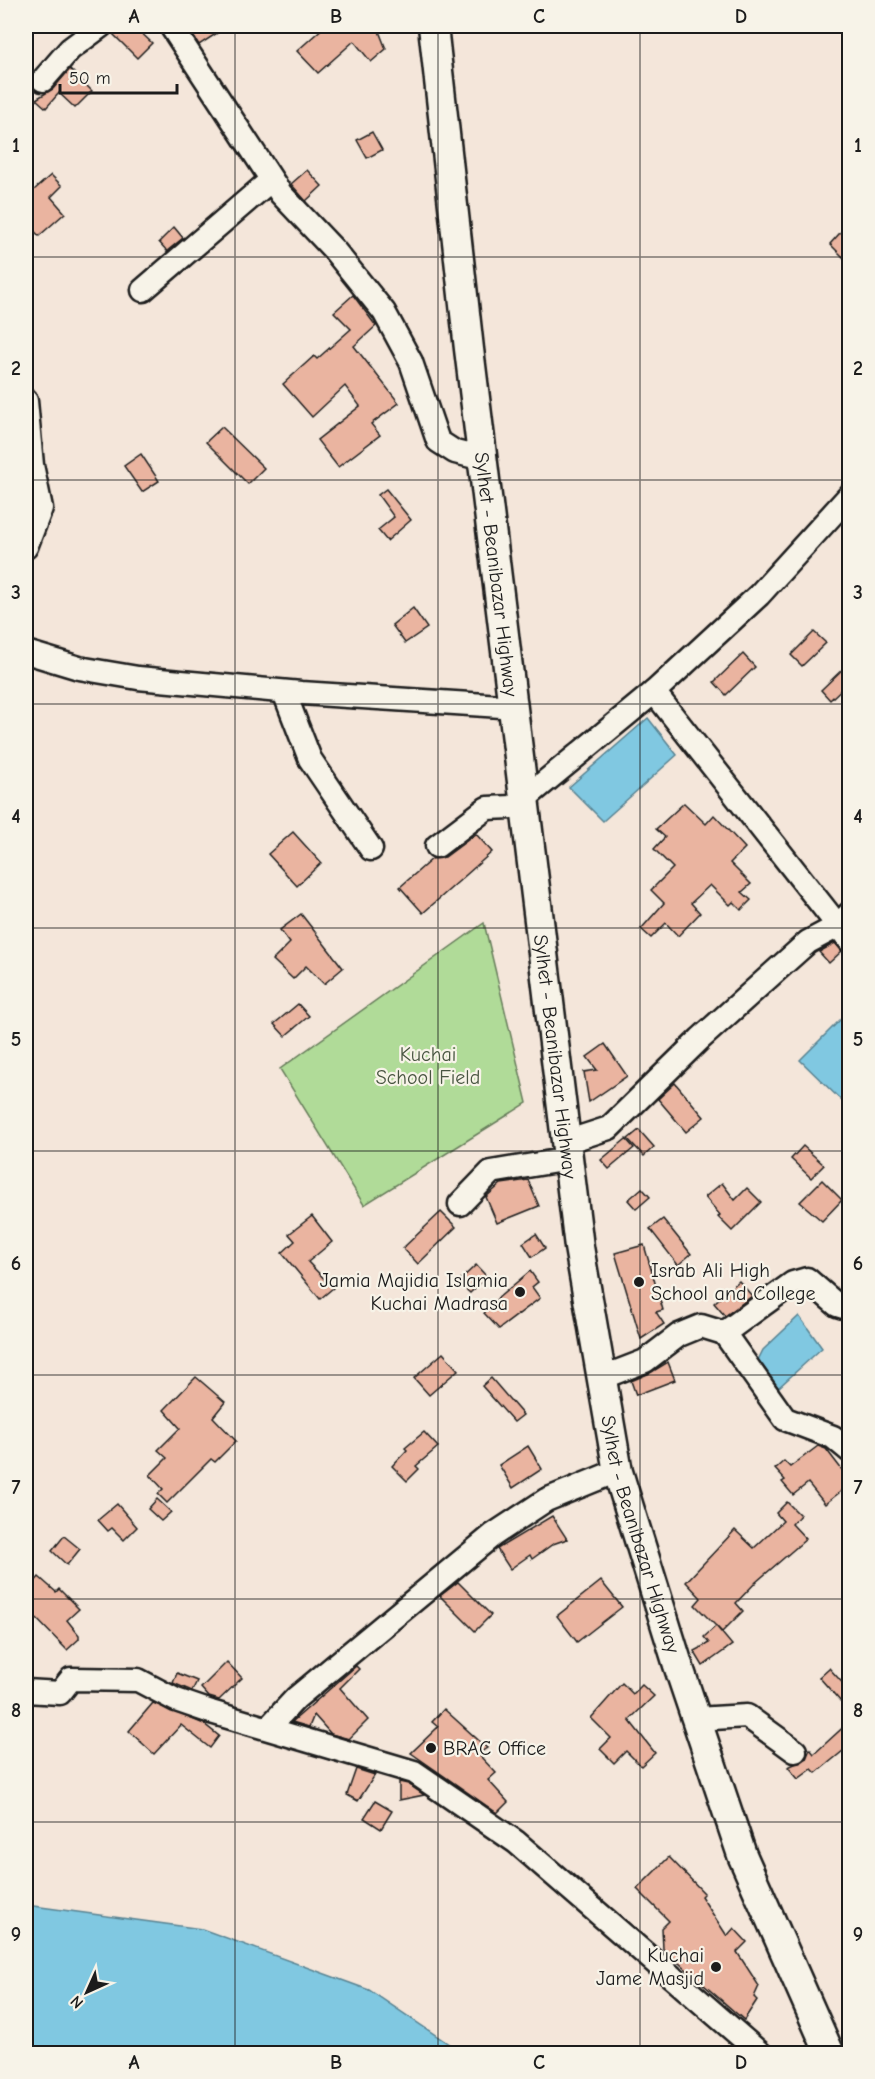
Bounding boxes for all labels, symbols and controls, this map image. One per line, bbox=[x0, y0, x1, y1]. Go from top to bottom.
text: A bbox=[128, 5, 140, 28]
text: B bbox=[330, 5, 342, 28]
text: C bbox=[533, 5, 545, 28]
text: D bbox=[735, 5, 747, 28]
scale bar bbox=[60, 57, 177, 95]
text: 50 m bbox=[69, 68, 111, 89]
text: 1 bbox=[12, 134, 20, 157]
text: 1 bbox=[854, 134, 862, 157]
text: 2 bbox=[11, 357, 21, 380]
text: 2 bbox=[853, 357, 863, 380]
street label: Sylhet - Beanibazar Highway bbox=[470, 451, 522, 698]
text: 3 bbox=[11, 581, 21, 604]
text: 3 bbox=[853, 581, 863, 604]
text: 4 bbox=[11, 805, 21, 828]
text: 4 bbox=[853, 805, 863, 828]
street label: Sylhet - Beanibazar Highway bbox=[529, 933, 582, 1180]
text: 5 bbox=[11, 1028, 21, 1051]
text: 5 bbox=[853, 1028, 863, 1051]
park label: Kuchai School Field bbox=[376, 1043, 480, 1089]
text: 6 bbox=[11, 1252, 21, 1275]
text: 6 bbox=[853, 1252, 863, 1275]
place label: Israb Ali High School and College bbox=[651, 1259, 816, 1305]
place label: Jamia Majidia Islamia Kuchai Madrasa bbox=[320, 1269, 508, 1315]
marker: Israb Ali High School and College bbox=[632, 1275, 646, 1289]
marker: Jamia Majidia Islamia Kuchai Madrasa bbox=[513, 1285, 527, 1299]
street label: Sylhet - Beanibazar Highway bbox=[596, 1414, 685, 1656]
text: 7 bbox=[12, 1476, 21, 1499]
text: 7 bbox=[854, 1476, 863, 1499]
text: 8 bbox=[11, 1699, 21, 1722]
text: 8 bbox=[853, 1699, 863, 1722]
place label: BRAC Office bbox=[443, 1737, 546, 1760]
marker: BRAC Office bbox=[424, 1741, 438, 1755]
text: 9 bbox=[11, 1923, 21, 1946]
text: 9 bbox=[853, 1923, 863, 1946]
place label: Kuchai Jame Masjid bbox=[596, 1944, 704, 1990]
marker: Kuchai Jame Masjid bbox=[709, 1960, 723, 1974]
north arrow bbox=[57, 1962, 117, 2022]
text: N bbox=[67, 1992, 87, 2012]
text: A bbox=[128, 2051, 140, 2074]
text: B bbox=[330, 2051, 342, 2074]
text: C bbox=[533, 2051, 545, 2074]
text: D bbox=[735, 2051, 747, 2074]

